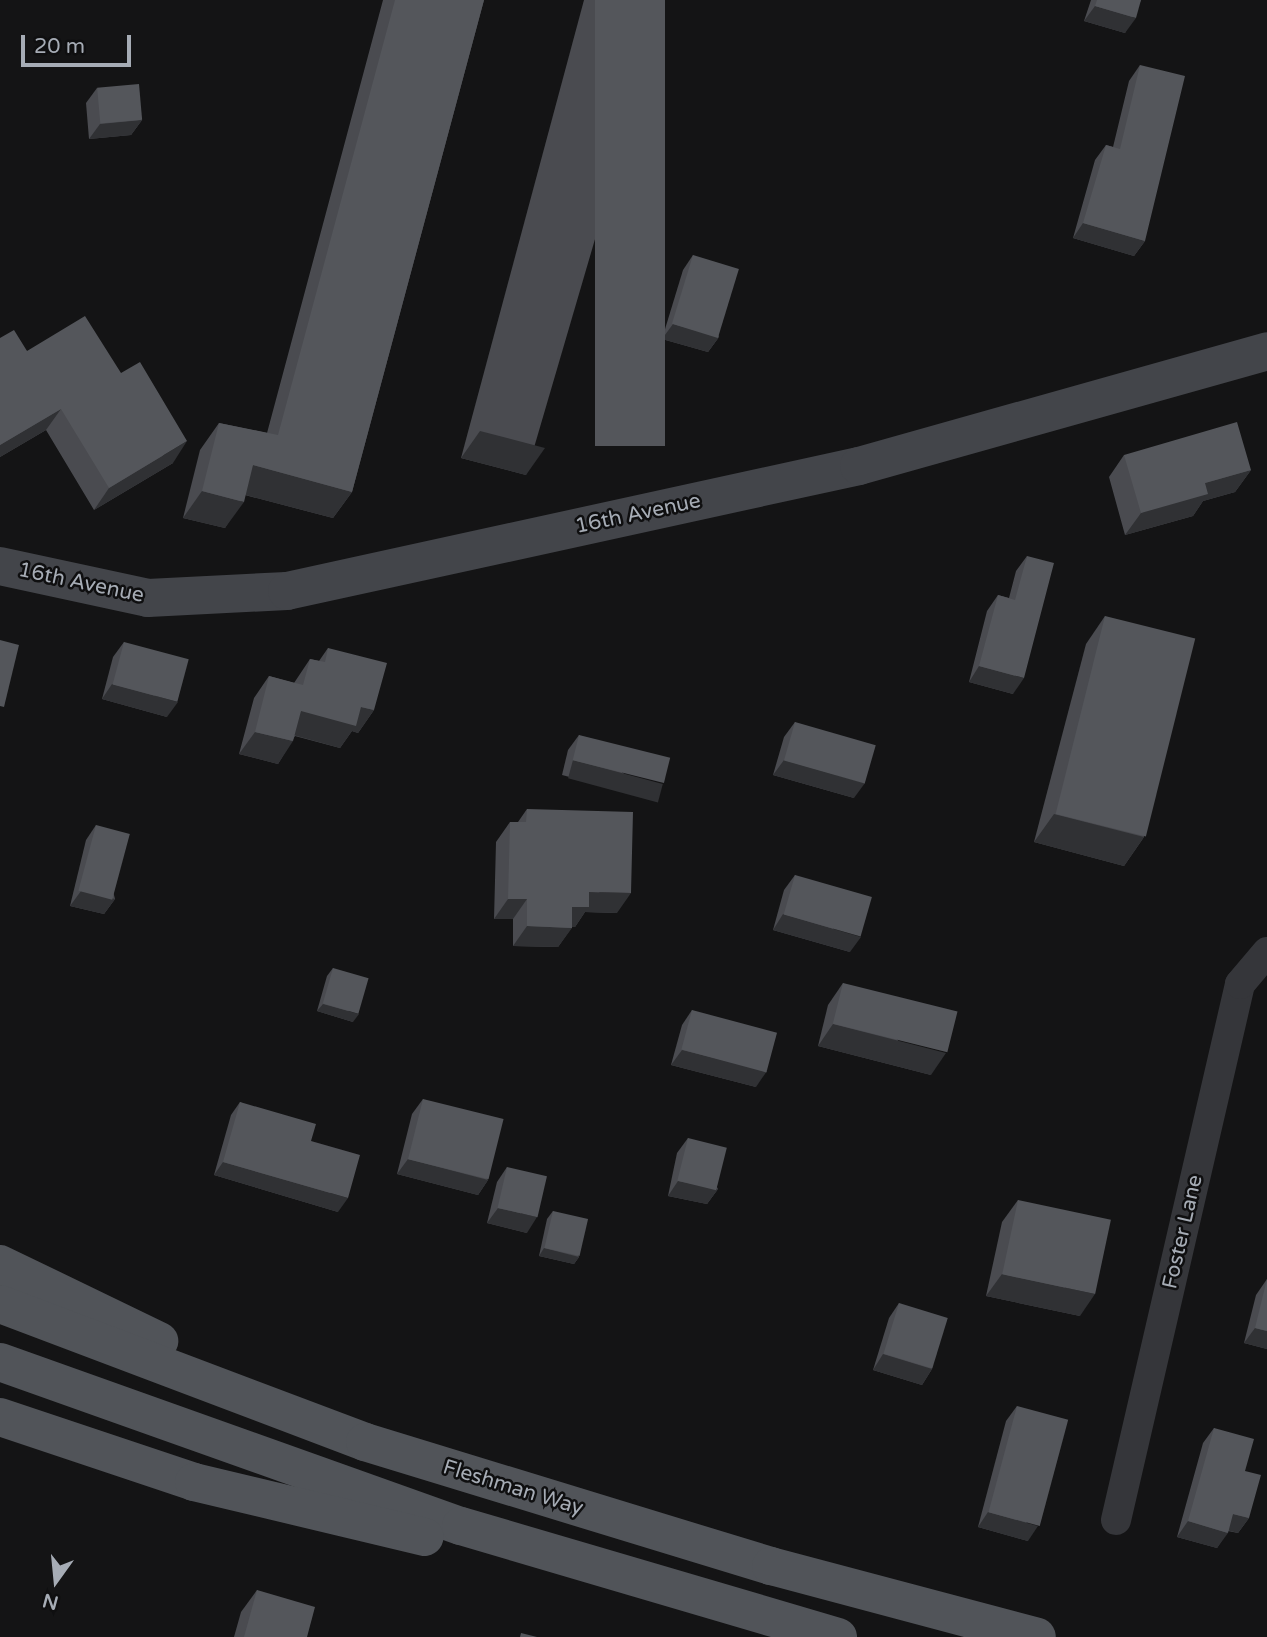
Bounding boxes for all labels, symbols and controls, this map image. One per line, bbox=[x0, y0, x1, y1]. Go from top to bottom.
scale bar bbox=[24, 21, 135, 65]
text: 20 m bbox=[34, 34, 85, 59]
street label: 16th Avenue bbox=[573, 488, 703, 540]
street label: 16th Avenue bbox=[16, 557, 146, 609]
street label: Foster Lane bbox=[1158, 1172, 1208, 1292]
street label: Fleshman Way bbox=[440, 1455, 586, 1521]
north arrow bbox=[21, 1546, 91, 1616]
text: N bbox=[40, 1589, 61, 1614]

